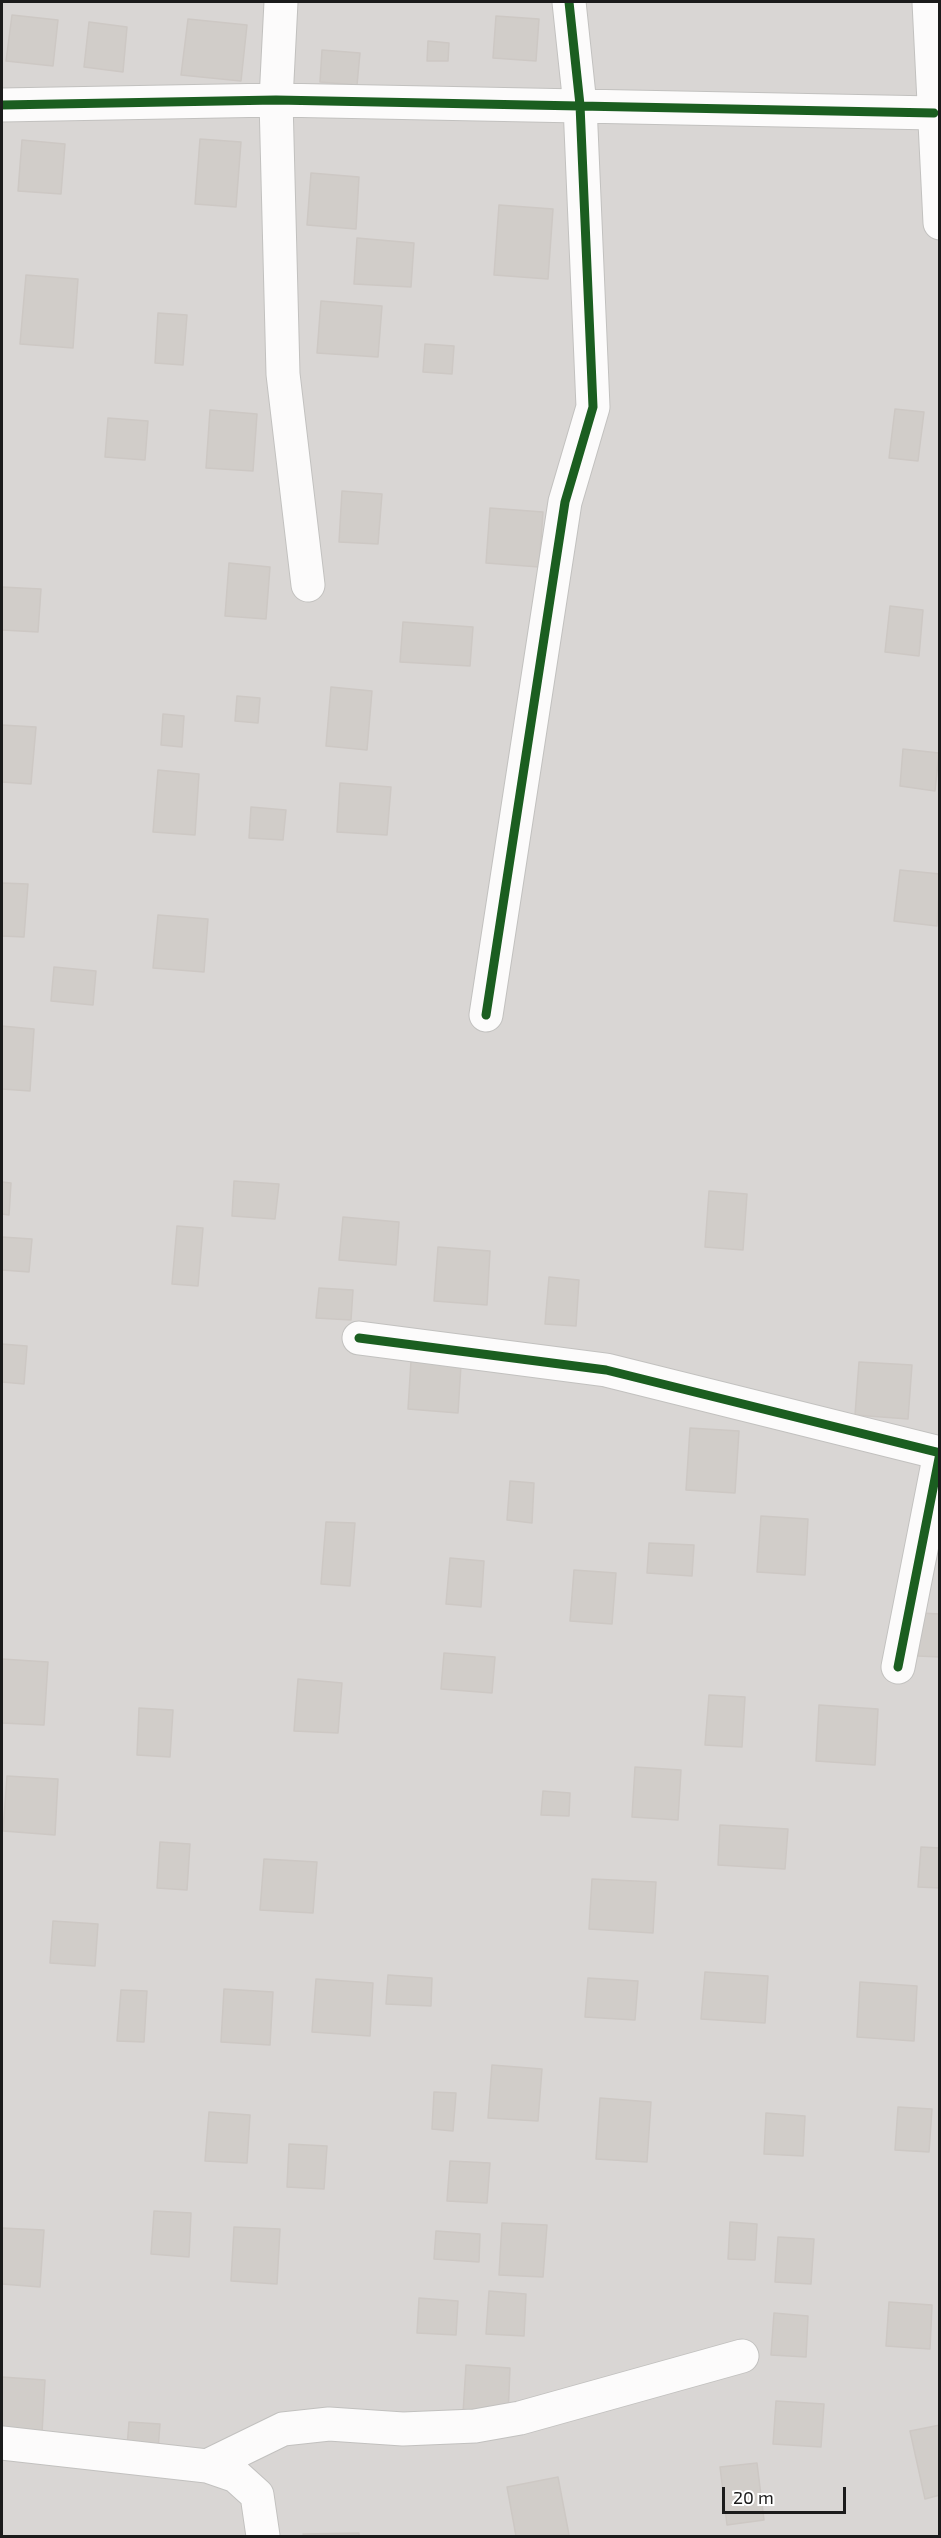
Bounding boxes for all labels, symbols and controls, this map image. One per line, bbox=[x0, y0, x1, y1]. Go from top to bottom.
scale bar bbox=[725, 2475, 850, 2513]
text: 20 m bbox=[733, 2486, 774, 2508]

